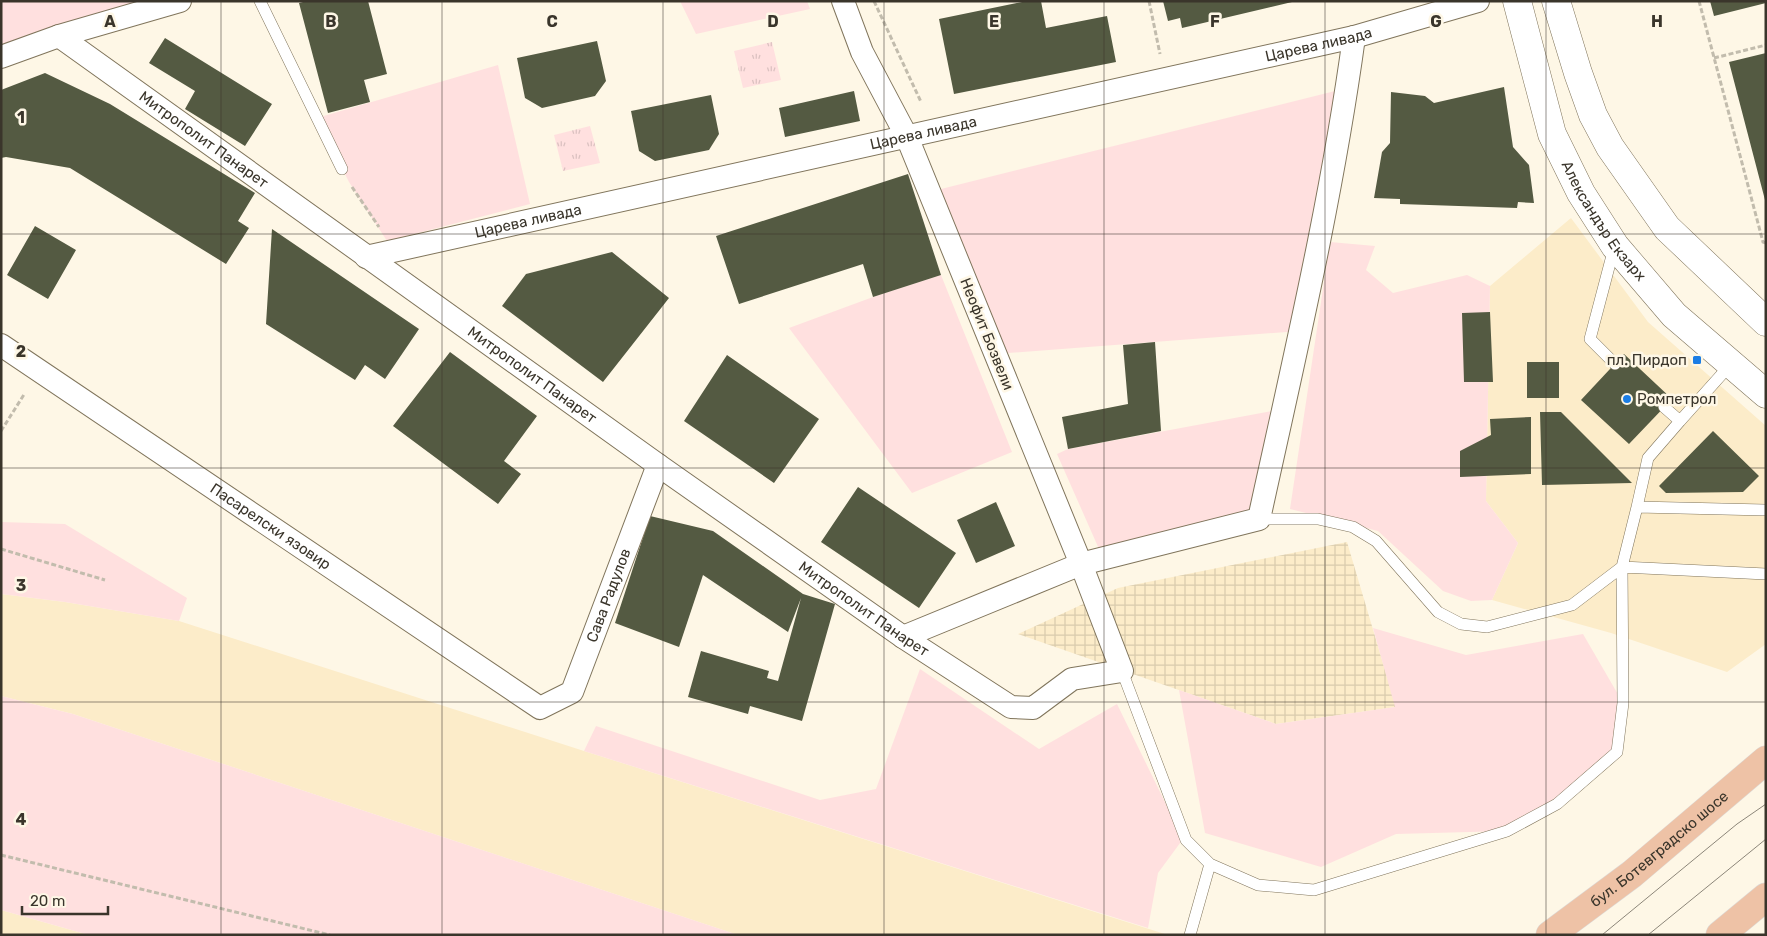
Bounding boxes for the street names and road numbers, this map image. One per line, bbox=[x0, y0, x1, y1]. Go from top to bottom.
street label: Царева ливада bbox=[1264, 23, 1374, 65]
street label: Митрополит Панарет bbox=[136, 87, 272, 192]
street label: Царева ливада bbox=[868, 112, 978, 154]
street label: Александър Екзарх bbox=[1558, 158, 1650, 285]
street label: Царева ливада bbox=[473, 200, 583, 242]
street label: Неофит Бозвели bbox=[956, 275, 1018, 393]
street label: Митрополит Панарет bbox=[464, 323, 600, 427]
street label: Пасарелски язовир bbox=[207, 479, 334, 574]
street label: Сава Радулов bbox=[583, 546, 635, 645]
street label: Митрополит Панарет bbox=[795, 558, 933, 661]
street label: бул. Ботевградско шосе bbox=[1587, 787, 1732, 911]

